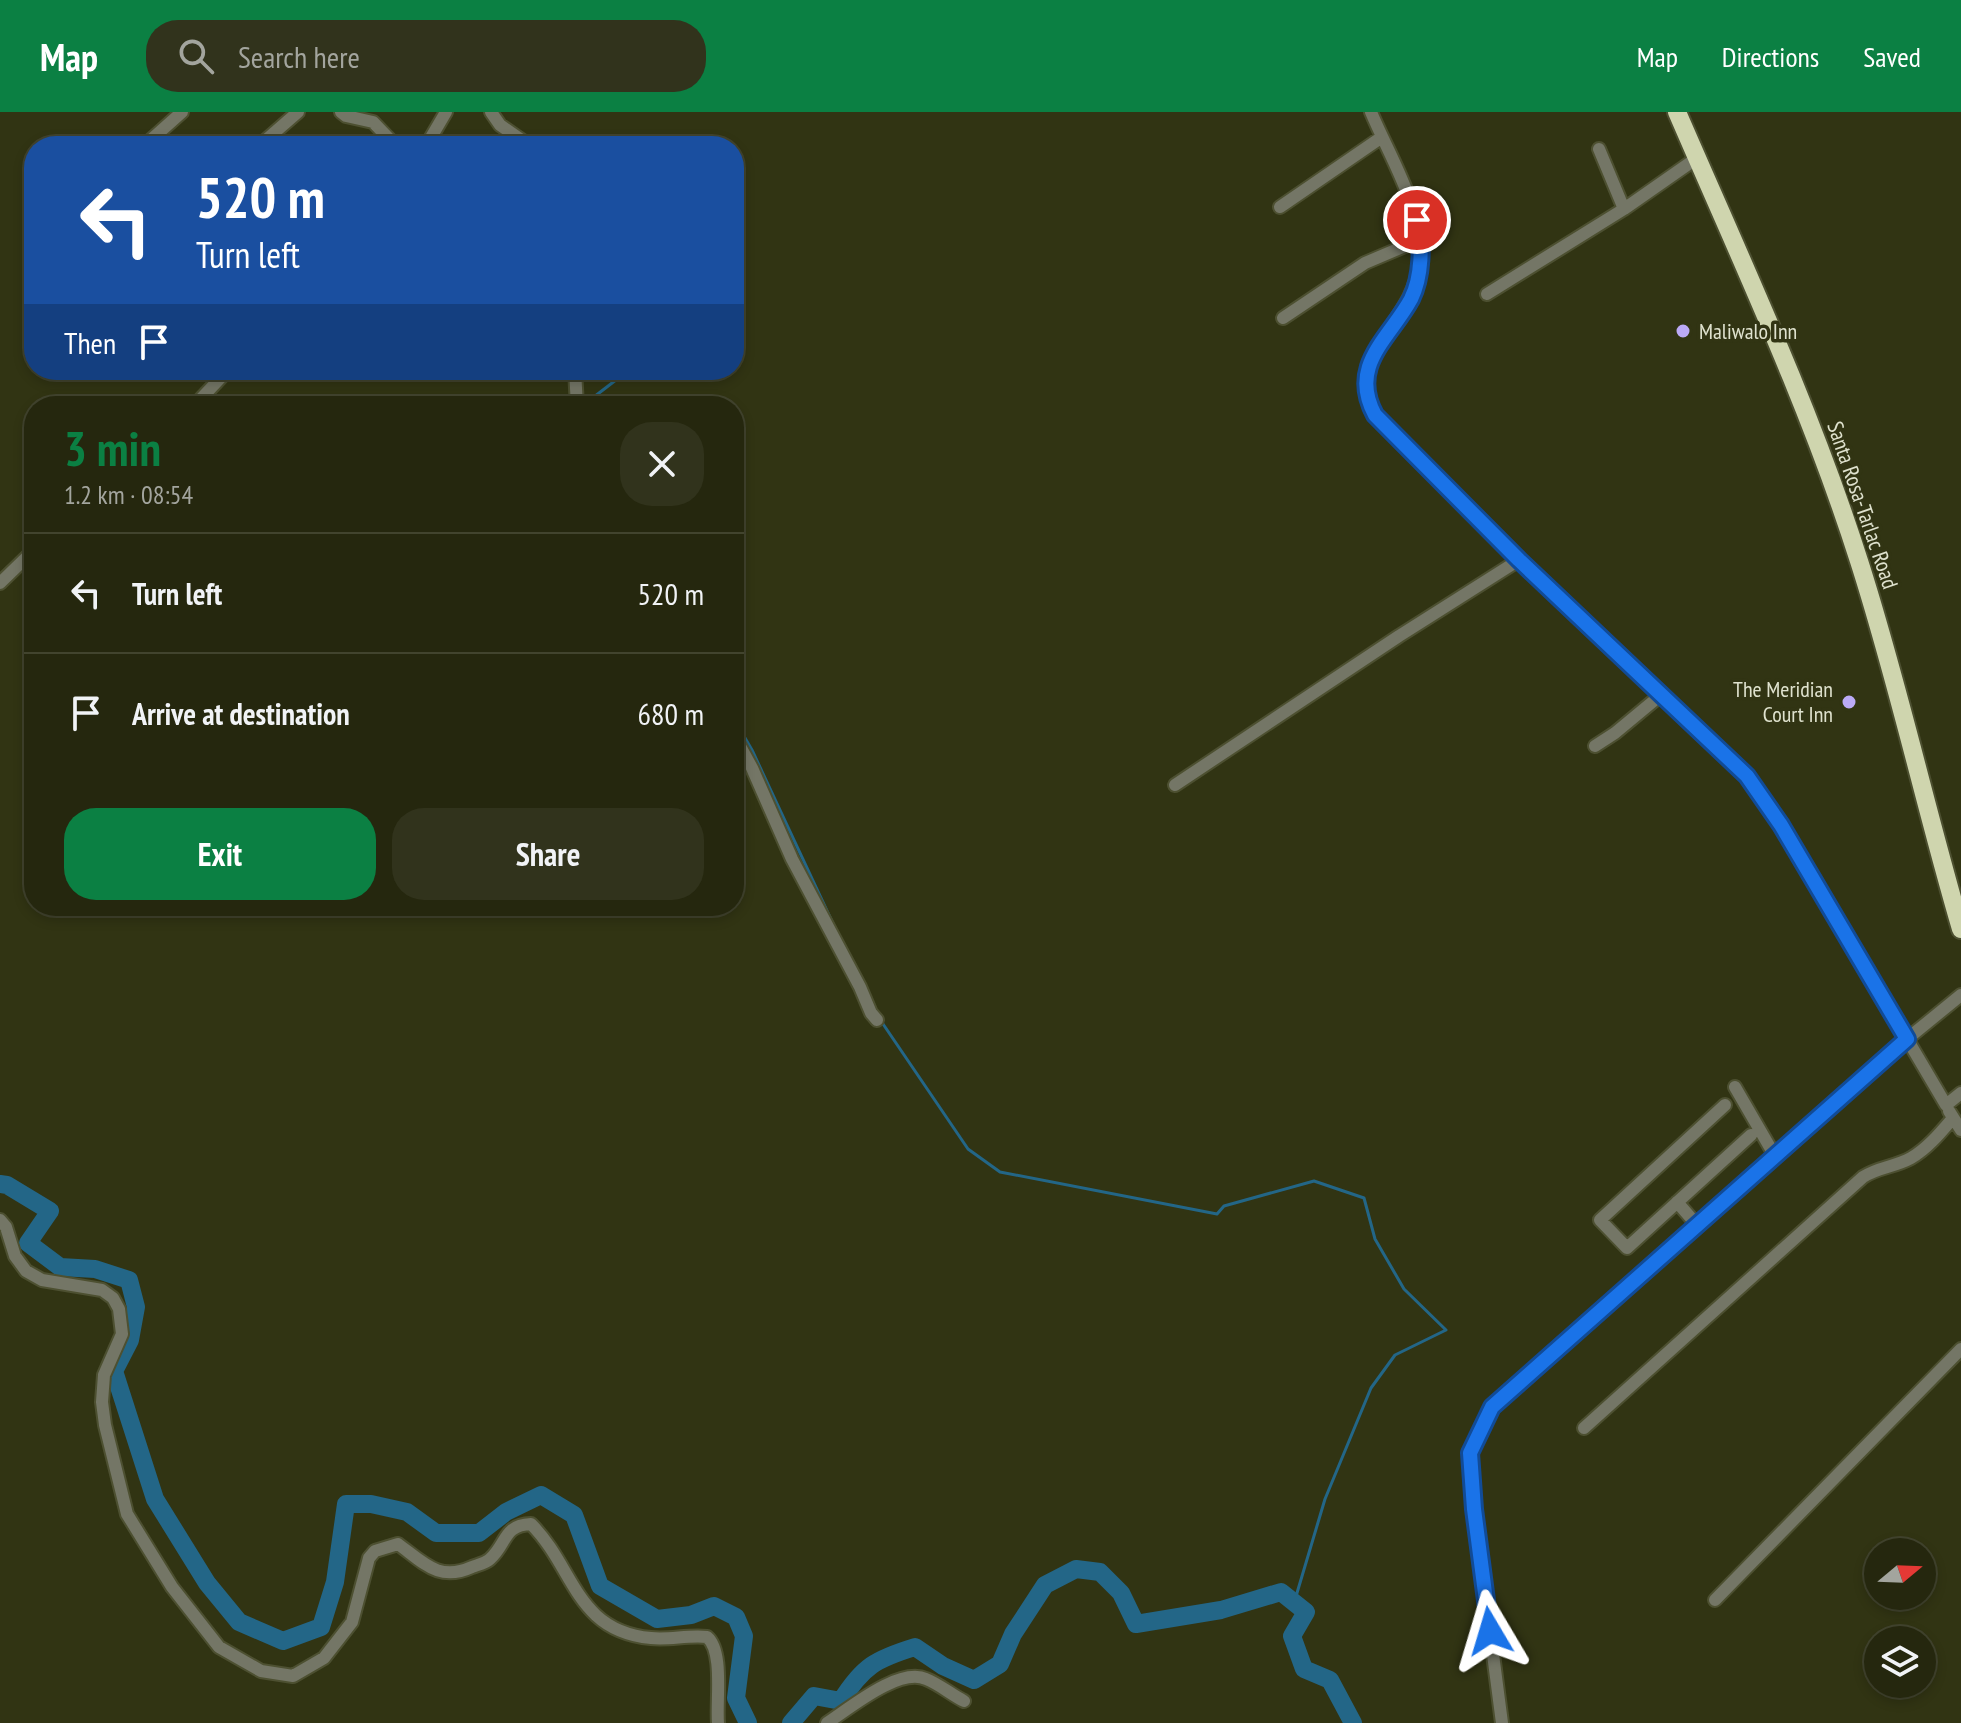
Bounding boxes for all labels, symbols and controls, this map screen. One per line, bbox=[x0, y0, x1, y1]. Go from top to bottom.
search box bbox=[146, 20, 706, 92]
text: Map bbox=[40, 32, 98, 81]
icon: search bbox=[174, 34, 218, 78]
text: Search here bbox=[238, 37, 360, 76]
text: Map bbox=[1637, 38, 1678, 75]
text: Directions bbox=[1722, 38, 1819, 75]
text: Saved bbox=[1863, 38, 1921, 75]
text: 520 m bbox=[196, 161, 325, 233]
icon: left bbox=[64, 168, 168, 272]
pin bbox=[1383, 186, 1451, 254]
icon: arrive bbox=[1395, 198, 1439, 242]
text: Turn left bbox=[196, 231, 300, 278]
place label: Maliwalo Inn bbox=[1699, 317, 1797, 345]
icon: arrive bbox=[132, 320, 176, 364]
marker: Maliwalo Inn bbox=[1674, 322, 1692, 340]
text: Then bbox=[64, 323, 116, 362]
text: 3 min bbox=[64, 417, 161, 479]
street label: Santa Rosa-Tarlac Road bbox=[1821, 418, 1905, 592]
button: close bbox=[620, 422, 704, 506]
text: 1.2 km · 08:54 bbox=[64, 478, 193, 511]
icon: left bbox=[64, 571, 108, 615]
text: Turn left bbox=[132, 574, 222, 613]
text: 520 m bbox=[638, 574, 704, 613]
place label: The Meridian Court Inn bbox=[1733, 675, 1833, 728]
icon: arrive bbox=[64, 691, 108, 735]
marker: The Meridian Court Inn bbox=[1840, 693, 1858, 711]
text: Arrive at destination bbox=[132, 694, 350, 733]
text: 680 m bbox=[638, 694, 704, 733]
button: Exit bbox=[64, 808, 376, 900]
button: Share bbox=[392, 808, 704, 900]
north arrow bbox=[1864, 1538, 1936, 1610]
map controls bbox=[1864, 1538, 1936, 1698]
position arrow bbox=[1448, 1589, 1532, 1673]
button: layers bbox=[1864, 1626, 1936, 1698]

